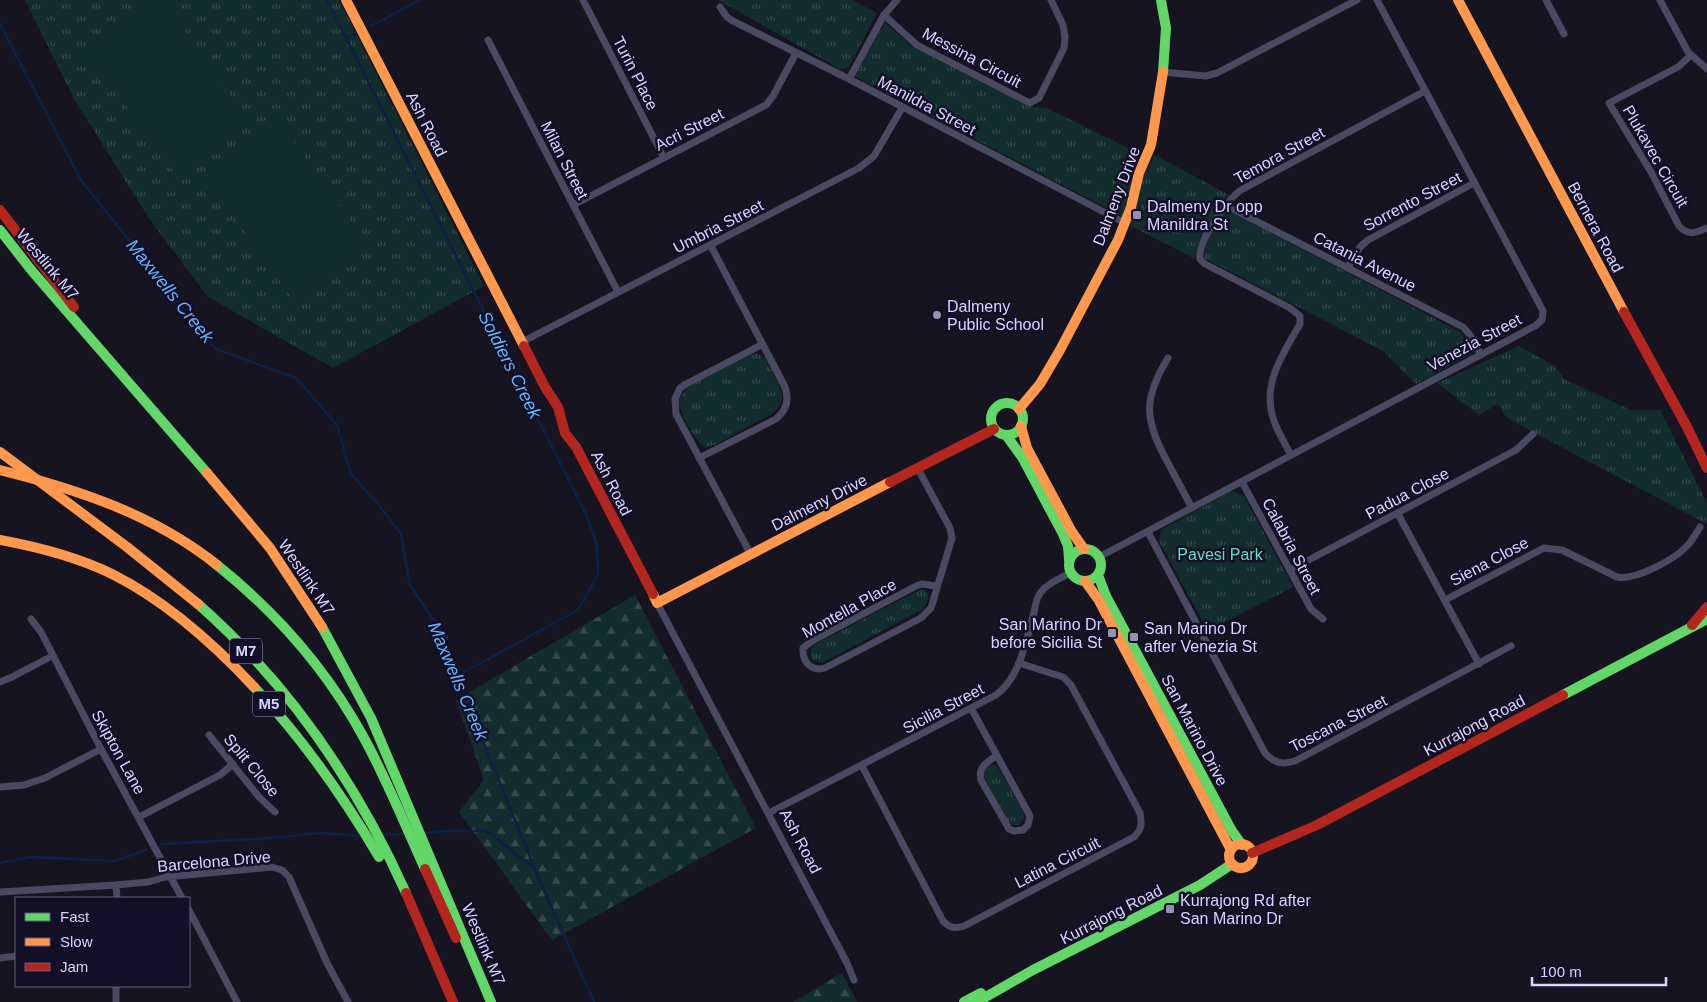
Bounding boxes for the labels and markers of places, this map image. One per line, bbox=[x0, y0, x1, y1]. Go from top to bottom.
place label: Dalmeny Dr opp Manildra St bbox=[1147, 198, 1263, 233]
marker: Dalmeny Dr opp Manildra St bbox=[1131, 209, 1143, 221]
place label: Dalmeny Public School bbox=[947, 298, 1044, 333]
marker: Dalmeny Public School bbox=[931, 309, 943, 321]
place label: San Marino Dr before Sicilia St bbox=[991, 616, 1103, 651]
place label: San Marino Dr after Venezia St bbox=[1144, 620, 1258, 655]
marker: San Marino Dr before Sicilia St bbox=[1106, 627, 1118, 639]
marker: San Marino Dr after Venezia St bbox=[1128, 631, 1140, 643]
place label: Kurrajong Rd after San Marino Dr bbox=[1180, 892, 1311, 927]
marker: Kurrajong Rd after San Marino Dr bbox=[1164, 903, 1176, 915]

